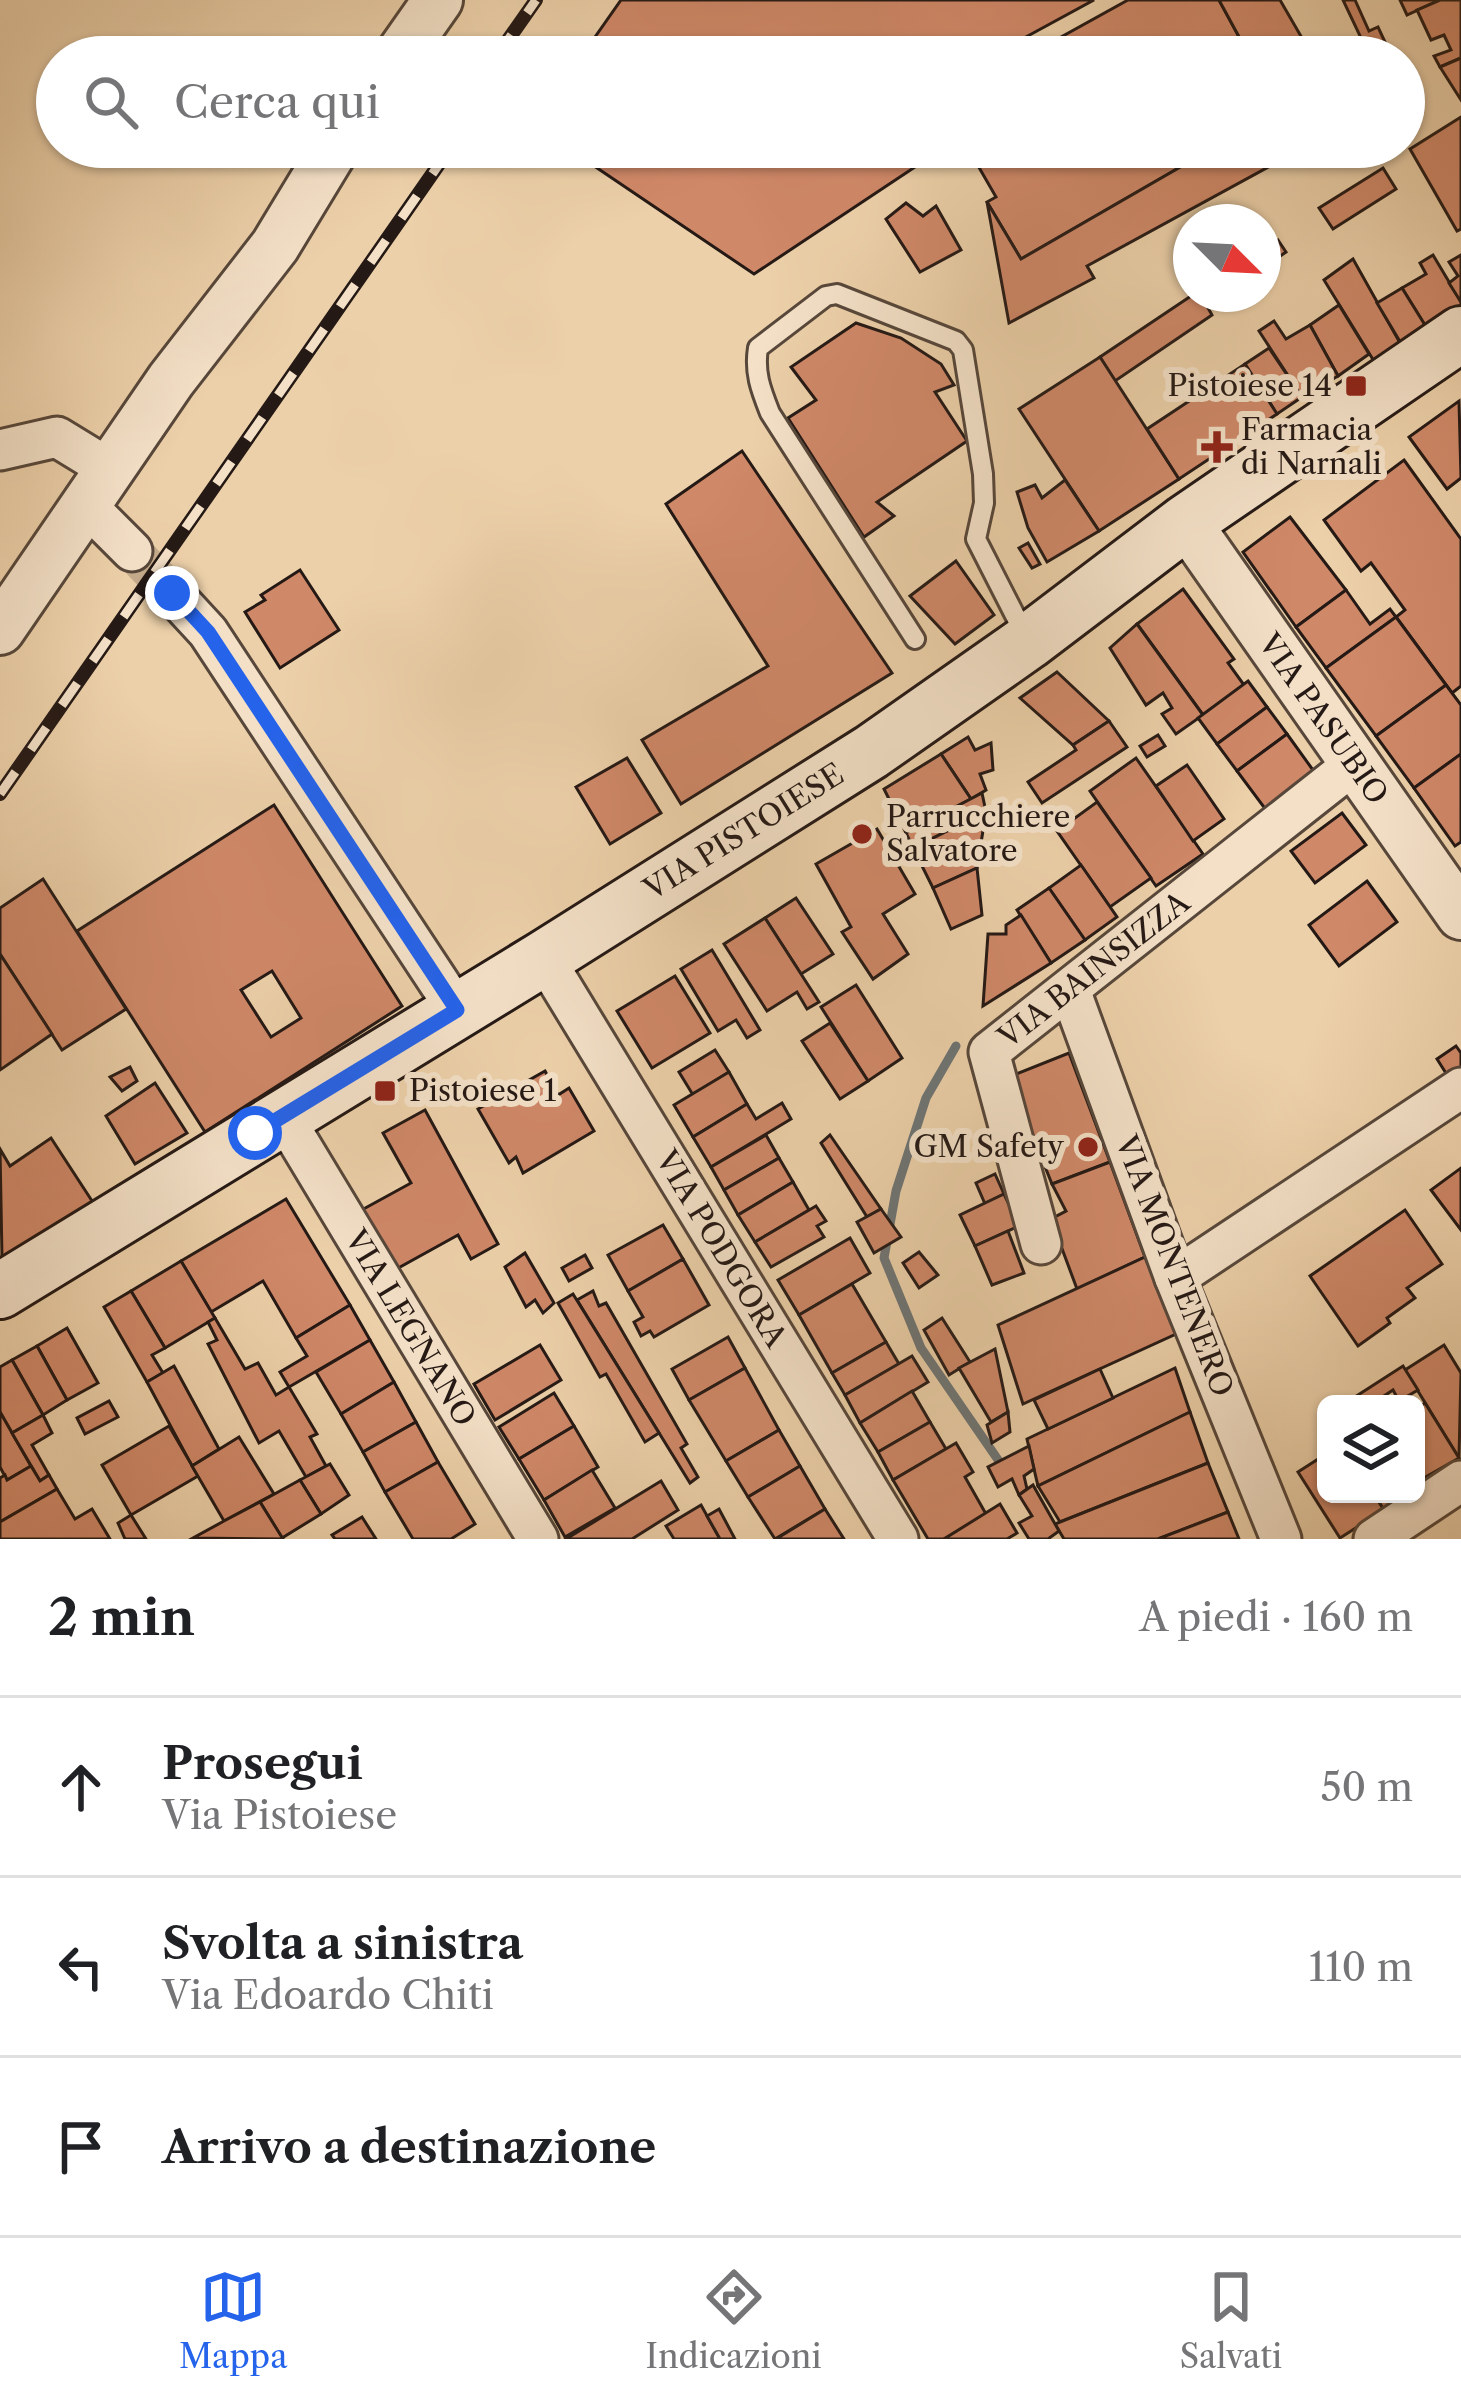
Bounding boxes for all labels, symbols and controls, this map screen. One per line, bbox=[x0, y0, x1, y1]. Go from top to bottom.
search box bbox=[36, 36, 1425, 168]
icon: search bbox=[78, 69, 144, 135]
text: Cerca qui bbox=[174, 74, 380, 130]
north arrow bbox=[1173, 204, 1281, 312]
place label: Pistoiese 14 bbox=[1167, 367, 1332, 404]
marker: Pistoiese 14 bbox=[1343, 373, 1369, 399]
place label: Farmacia di Narnali bbox=[1241, 411, 1382, 482]
marker: Farmacia di Narnali bbox=[1204, 434, 1230, 460]
route end bbox=[145, 566, 199, 620]
street label: VIA PASUBIO bbox=[1250, 625, 1396, 811]
street label: VIA PISTOIESE bbox=[636, 755, 850, 908]
place label: Parrucchiere Salvatore bbox=[886, 798, 1070, 869]
marker: Parrucchiere Salvatore bbox=[849, 821, 875, 847]
street label: VIA BAINSIZZA bbox=[990, 883, 1197, 1056]
place label: Pistoiese 1 bbox=[409, 1072, 557, 1109]
marker: Pistoiese 1 bbox=[372, 1078, 398, 1104]
route start bbox=[228, 1106, 282, 1160]
place label: GM Safety bbox=[913, 1128, 1064, 1165]
street label: VIA MONTENERO bbox=[1107, 1129, 1241, 1402]
marker: GM Safety bbox=[1075, 1134, 1101, 1160]
street label: VIA PODGORA bbox=[647, 1142, 795, 1355]
street label: VIA LEGNANO bbox=[337, 1222, 484, 1433]
map controls bbox=[1317, 1395, 1425, 1503]
button: layers bbox=[1317, 1395, 1425, 1503]
text: 2 min bbox=[48, 1586, 195, 1648]
text: A piedi · 160 m bbox=[1139, 1593, 1413, 1641]
text: Prosegui bbox=[162, 1735, 363, 1791]
icon: ahead bbox=[48, 1754, 114, 1820]
text: 50 m bbox=[1320, 1763, 1413, 1811]
text: Via Pistoiese bbox=[162, 1791, 397, 1839]
text: Svolta a sinistra bbox=[162, 1915, 523, 1971]
icon: left bbox=[48, 1934, 114, 2000]
text: 110 m bbox=[1309, 1943, 1413, 1991]
text: Via Edoardo Chiti bbox=[162, 1971, 494, 2019]
icon: arrive bbox=[48, 2114, 114, 2180]
text: Arrivo a destinazione bbox=[162, 2119, 656, 2175]
tab: Mappa bbox=[179, 2264, 288, 2377]
tab: Indicazioni bbox=[646, 2264, 822, 2377]
tab: Salvati bbox=[1179, 2264, 1282, 2377]

